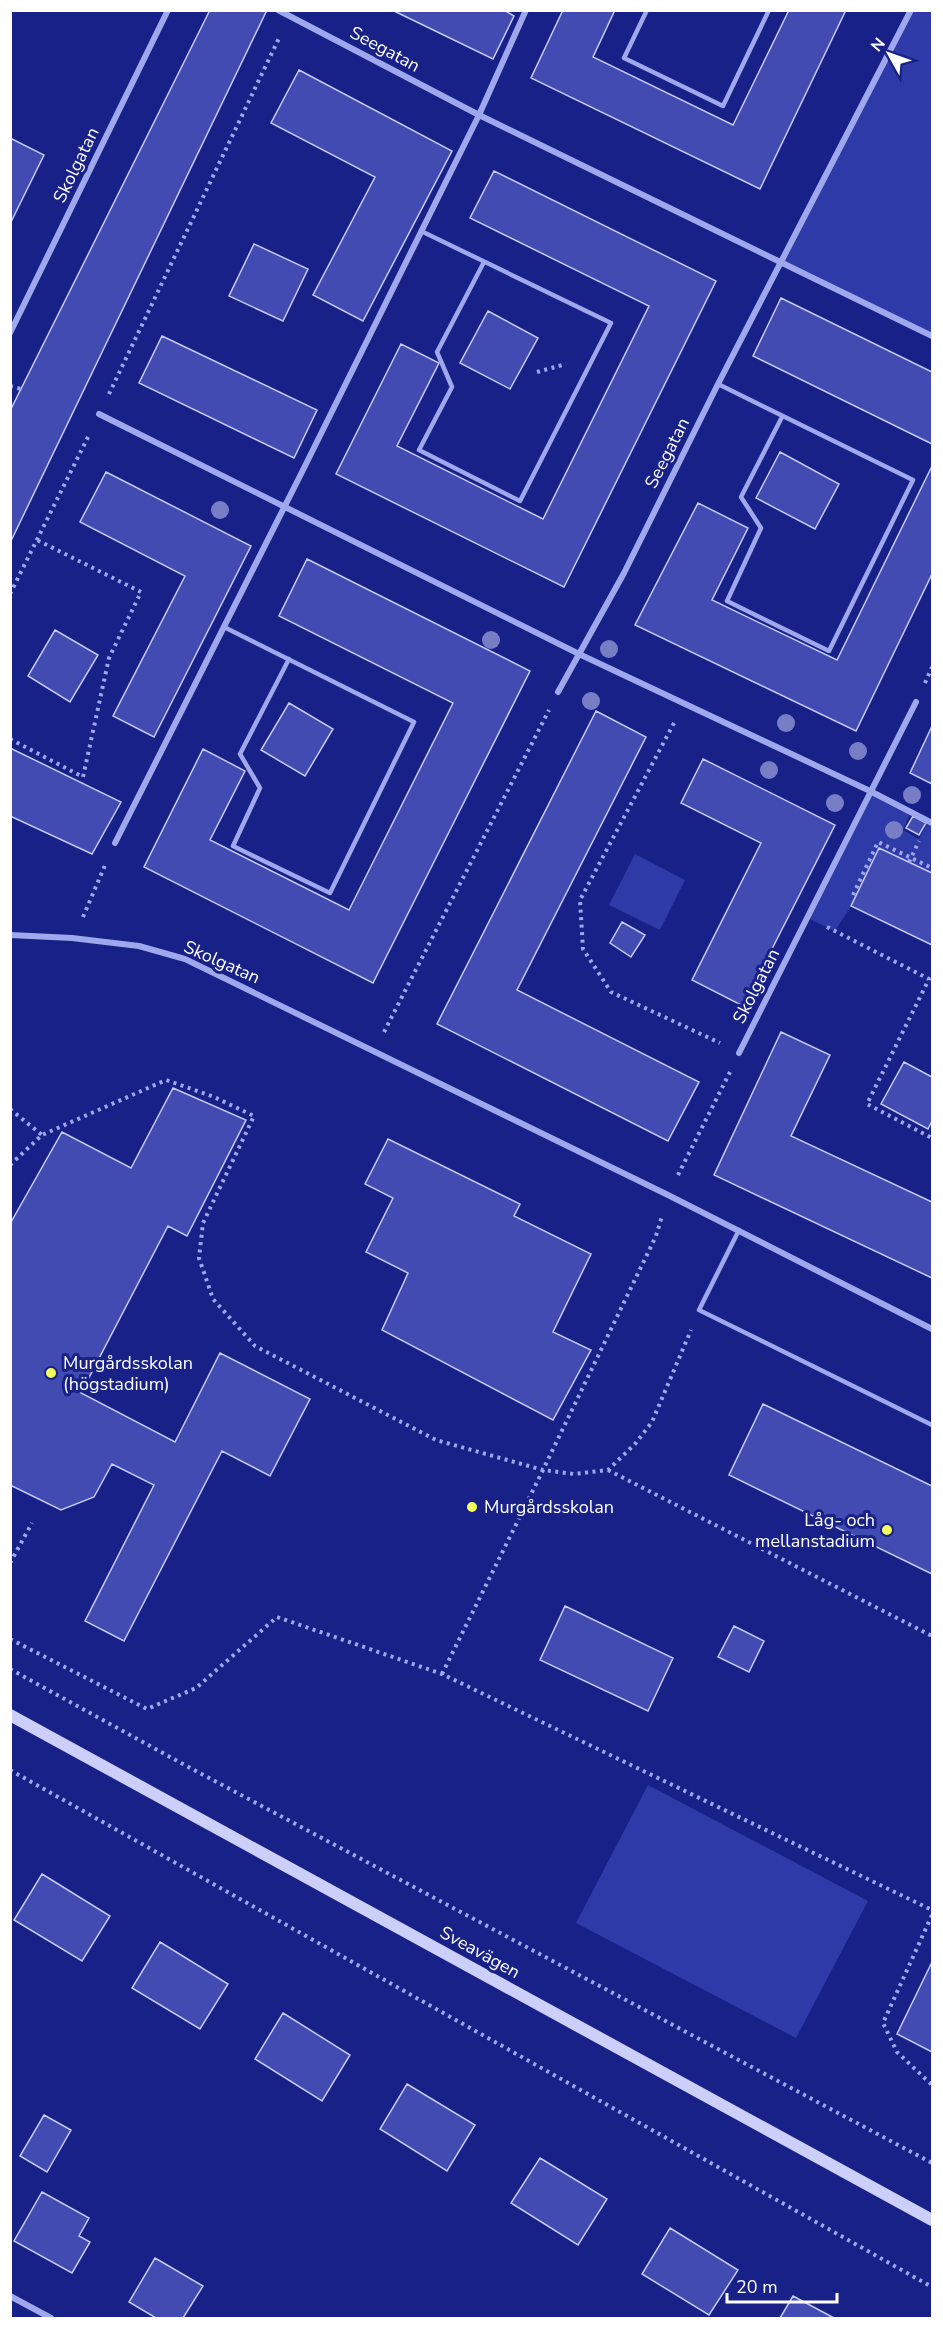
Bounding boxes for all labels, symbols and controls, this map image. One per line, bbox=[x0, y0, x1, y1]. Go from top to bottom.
street label: Seegatan bbox=[346, 20, 424, 78]
north arrow bbox=[859, 24, 919, 84]
text: N bbox=[866, 33, 891, 57]
street label: Skolgatan bbox=[47, 123, 105, 207]
street label: Seegatan bbox=[639, 414, 695, 492]
street label: Skolgatan bbox=[180, 935, 264, 989]
street label: Skolgatan bbox=[727, 944, 785, 1028]
place label: Murgårdsskolan (högstadium) bbox=[63, 1351, 193, 1396]
marker: Murgårdsskolan (högstadium) bbox=[44, 1366, 58, 1380]
place label: Murgårdsskolan bbox=[484, 1495, 614, 1519]
marker: Murgårdsskolan bbox=[465, 1500, 479, 1514]
place label: Låg- och mellanstadium bbox=[755, 1508, 875, 1553]
marker: Låg- och mellanstadium bbox=[880, 1523, 894, 1537]
street label: Sveavägen bbox=[436, 1920, 524, 1984]
scale bar bbox=[727, 2266, 836, 2304]
text: 20 m bbox=[736, 2275, 778, 2299]

